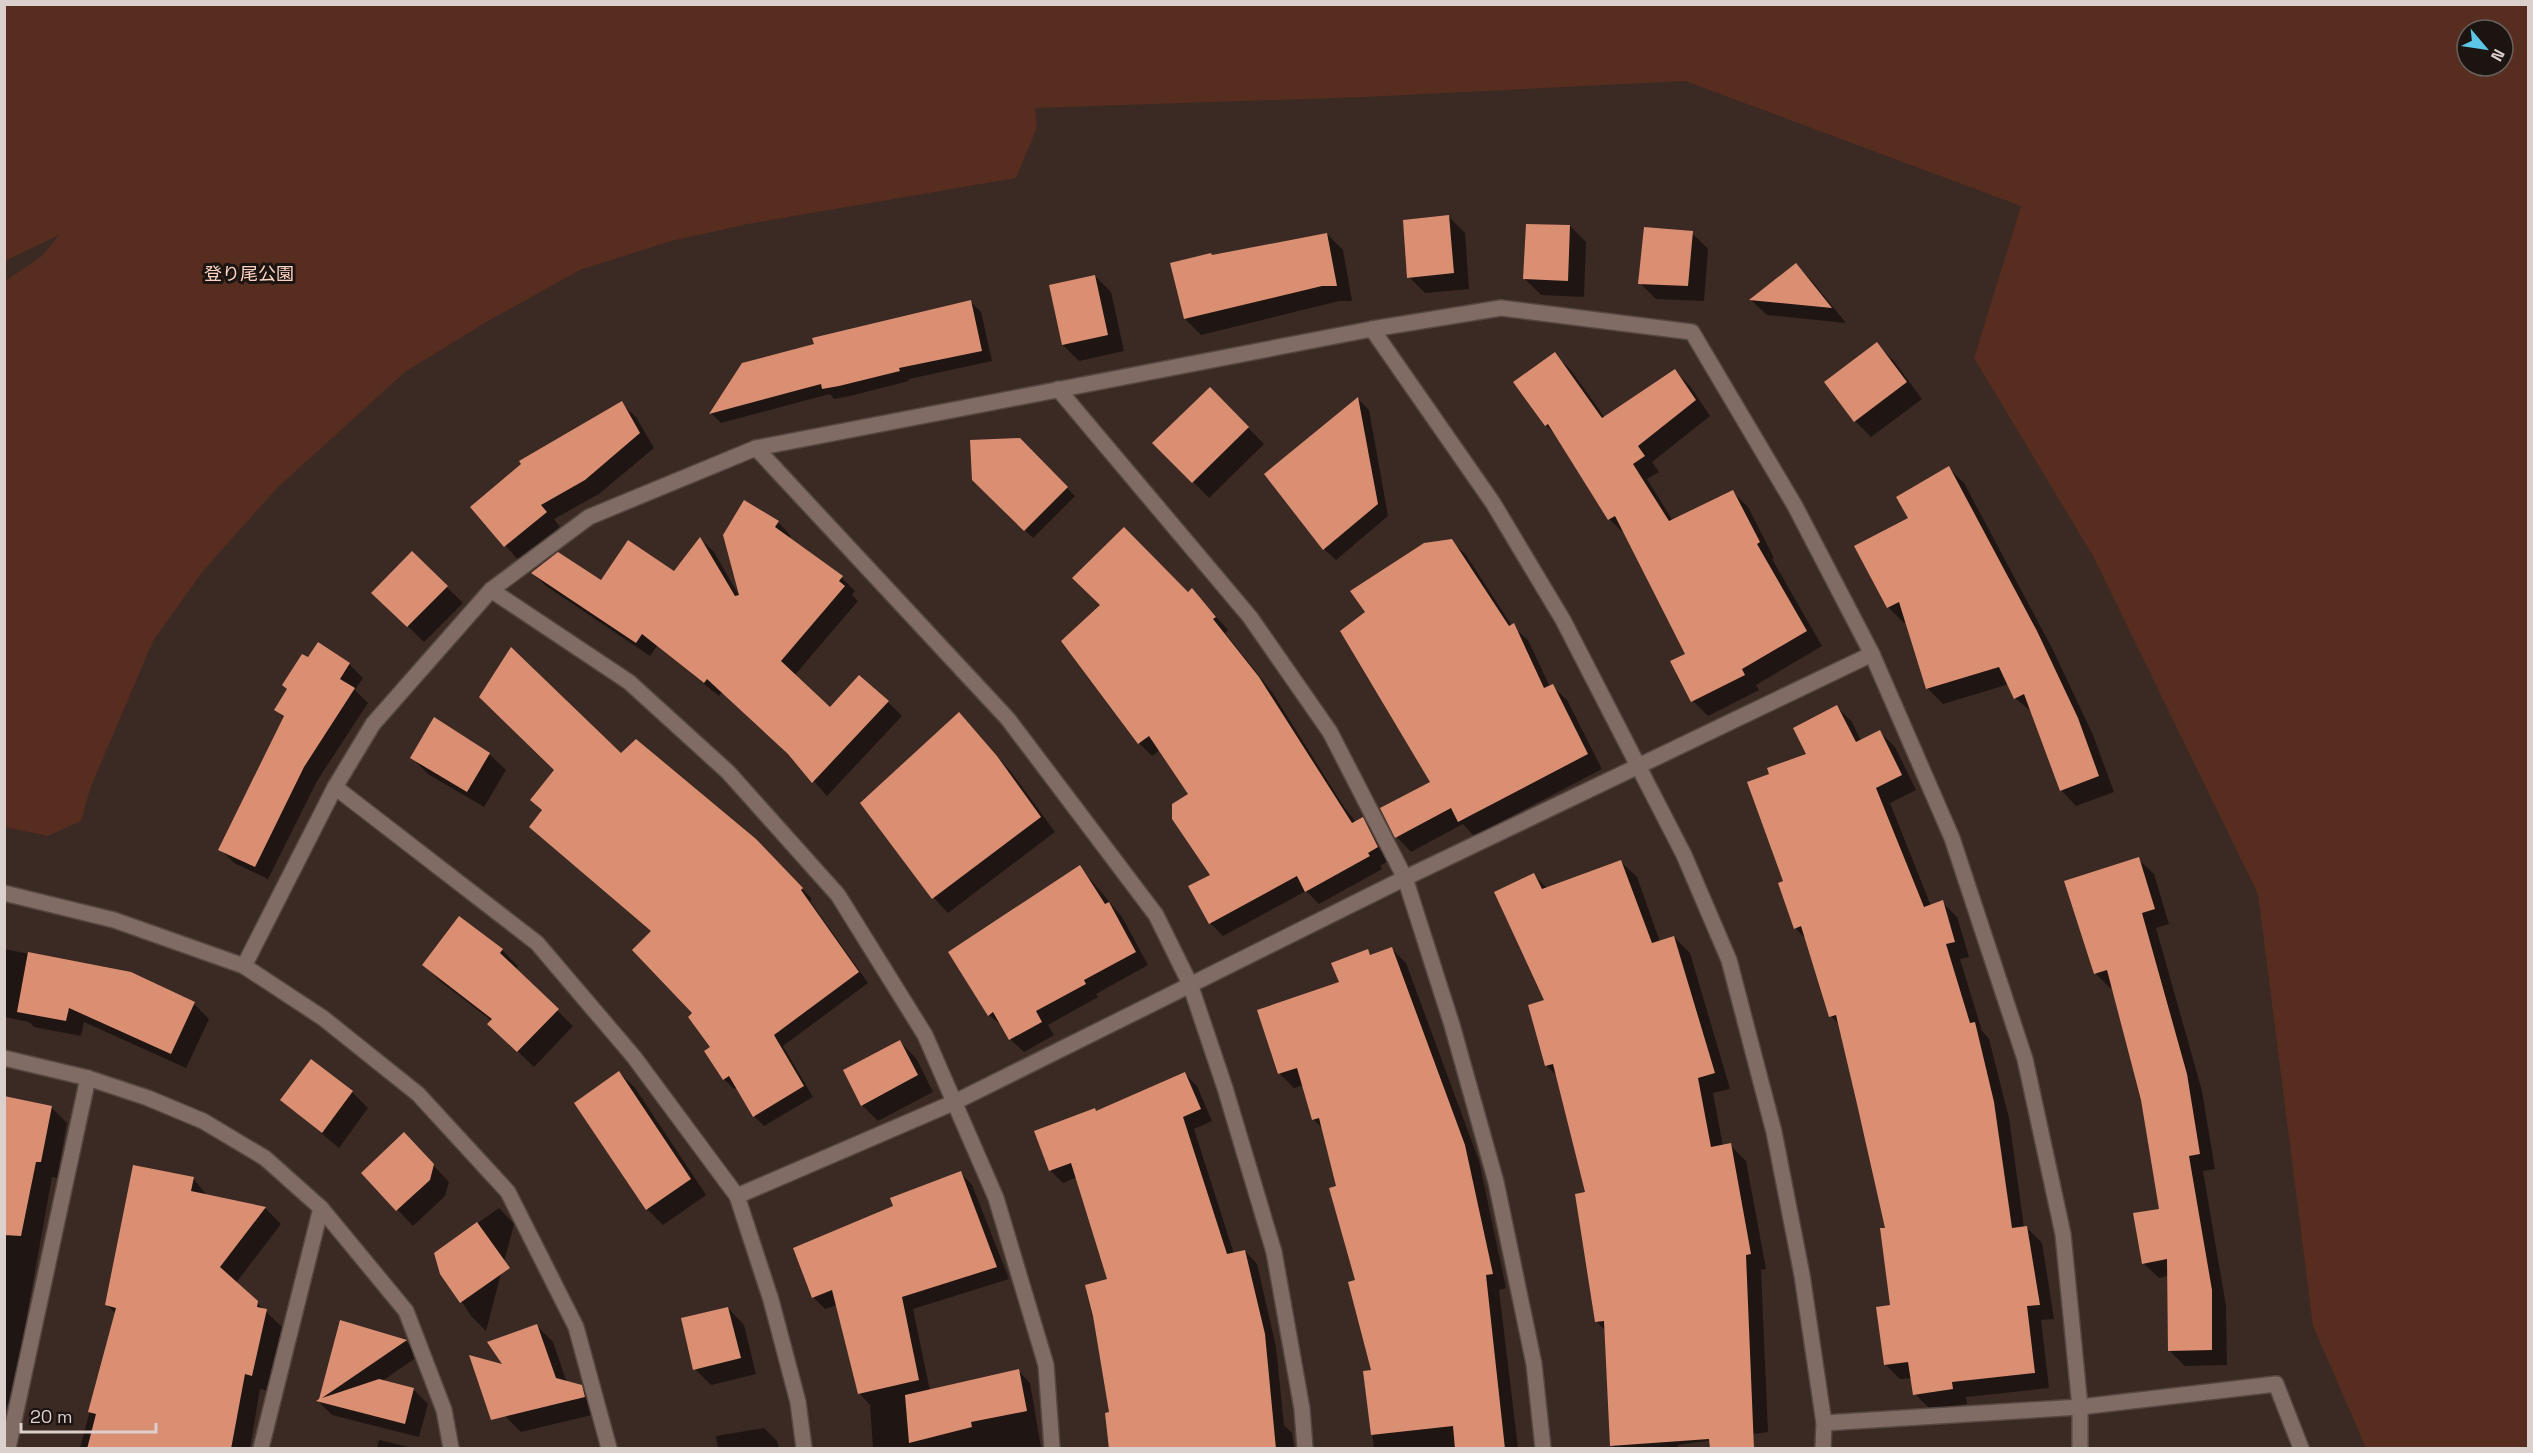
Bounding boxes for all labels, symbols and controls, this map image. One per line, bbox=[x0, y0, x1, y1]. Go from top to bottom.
north arrow bbox=[2455, 18, 2515, 78]
text: N bbox=[2486, 45, 2509, 65]
park label: 登り尾公園 bbox=[204, 262, 294, 285]
scale bar bbox=[21, 1396, 156, 1434]
text: 20 m bbox=[30, 1405, 73, 1428]

